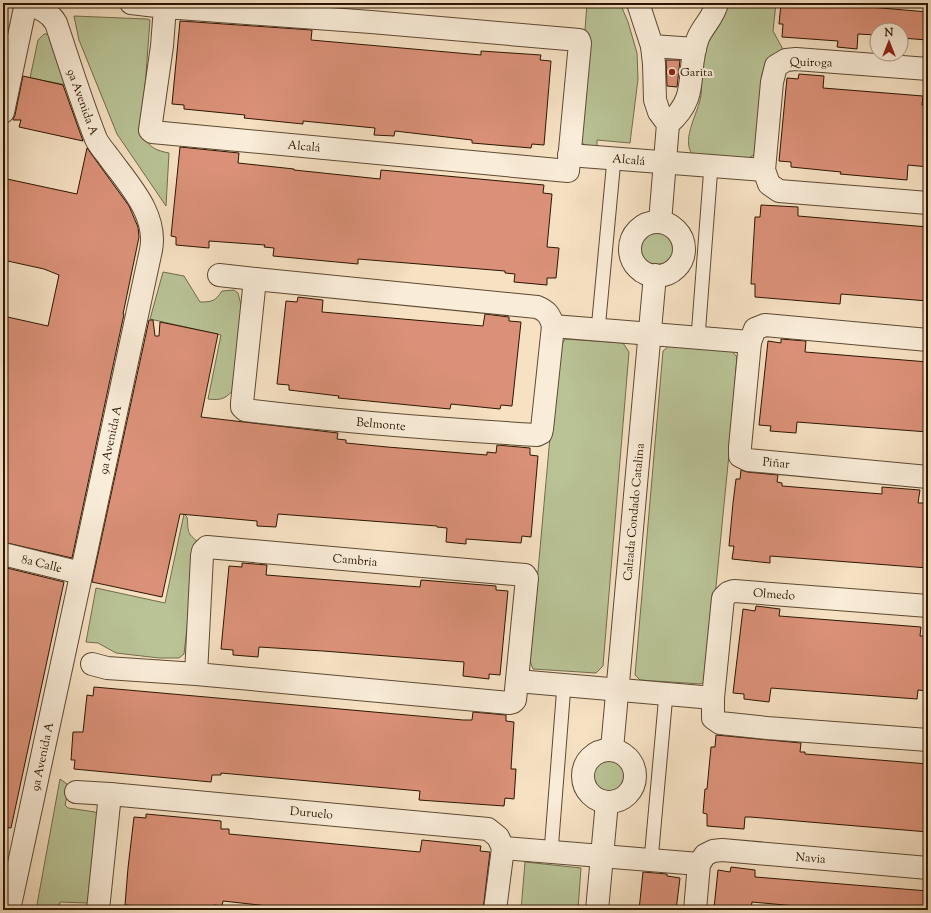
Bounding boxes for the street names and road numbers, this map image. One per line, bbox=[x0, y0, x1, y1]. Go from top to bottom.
street label: Quiroga bbox=[789, 54, 833, 72]
street label: 9a Avenida A bbox=[62, 67, 103, 138]
street label: Alcalá bbox=[287, 137, 322, 157]
street label: Alcalá bbox=[612, 150, 646, 171]
street label: 9a Avenida A bbox=[95, 404, 127, 476]
street label: Belmonte bbox=[355, 414, 407, 436]
street label: Calzada Condado Catalina bbox=[619, 442, 650, 582]
street label: Piñar bbox=[762, 453, 791, 474]
street label: Cambria bbox=[332, 550, 378, 572]
street label: 8a Calle bbox=[19, 551, 64, 578]
street label: Olmedo bbox=[752, 585, 796, 605]
street label: 9a Avenida A bbox=[27, 721, 59, 793]
street label: Duruelo bbox=[289, 803, 334, 825]
street label: Navia bbox=[795, 848, 827, 869]

